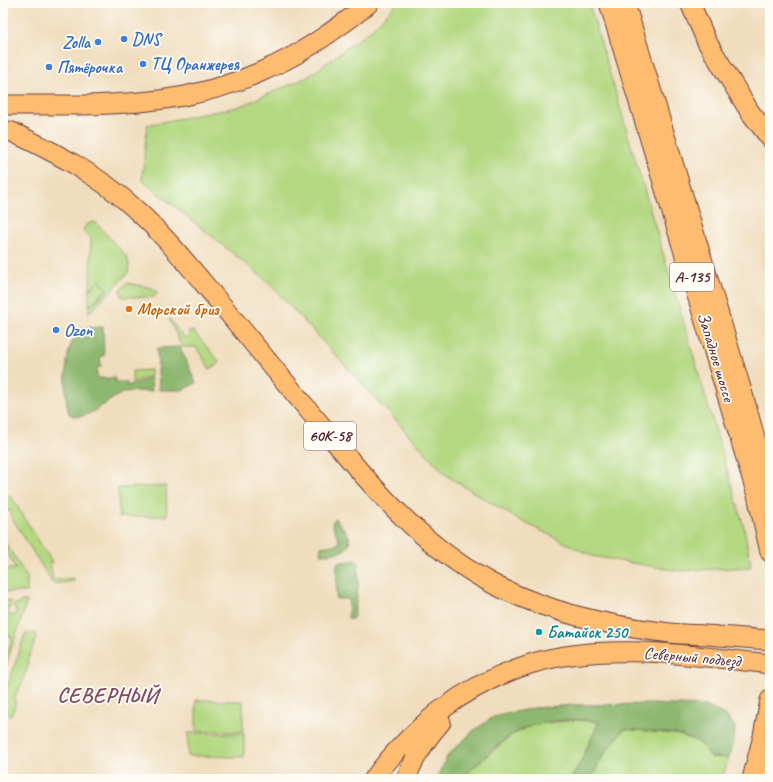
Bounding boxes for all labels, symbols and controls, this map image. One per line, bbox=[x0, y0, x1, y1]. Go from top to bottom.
place label: DNS bbox=[132, 29, 163, 50]
place label: Zolla bbox=[62, 32, 92, 53]
marker: DNS bbox=[119, 34, 129, 44]
marker: Zolla bbox=[93, 37, 103, 47]
place label: ТЦ Оранжерея bbox=[151, 54, 240, 75]
place label: Пятёрочка bbox=[57, 57, 124, 78]
marker: ТЦ Оранжерея bbox=[138, 59, 148, 69]
marker: Пятёрочка bbox=[44, 62, 54, 72]
road number: А-135 bbox=[670, 263, 714, 291]
place label: Морской бриз bbox=[137, 299, 220, 320]
marker: Морской бриз bbox=[124, 304, 134, 314]
street label: Западное шоссе bbox=[692, 310, 740, 406]
place label: Ozon bbox=[64, 320, 94, 341]
marker: Ozon bbox=[51, 325, 61, 335]
road number: 60К-58 bbox=[304, 422, 356, 450]
place label: Батайск 250 bbox=[547, 622, 630, 643]
marker: Батайск 250 bbox=[534, 627, 544, 637]
street label: Северный подъезд bbox=[643, 642, 743, 673]
district label: СЕВЕРНЫЙ bbox=[57, 682, 162, 708]

